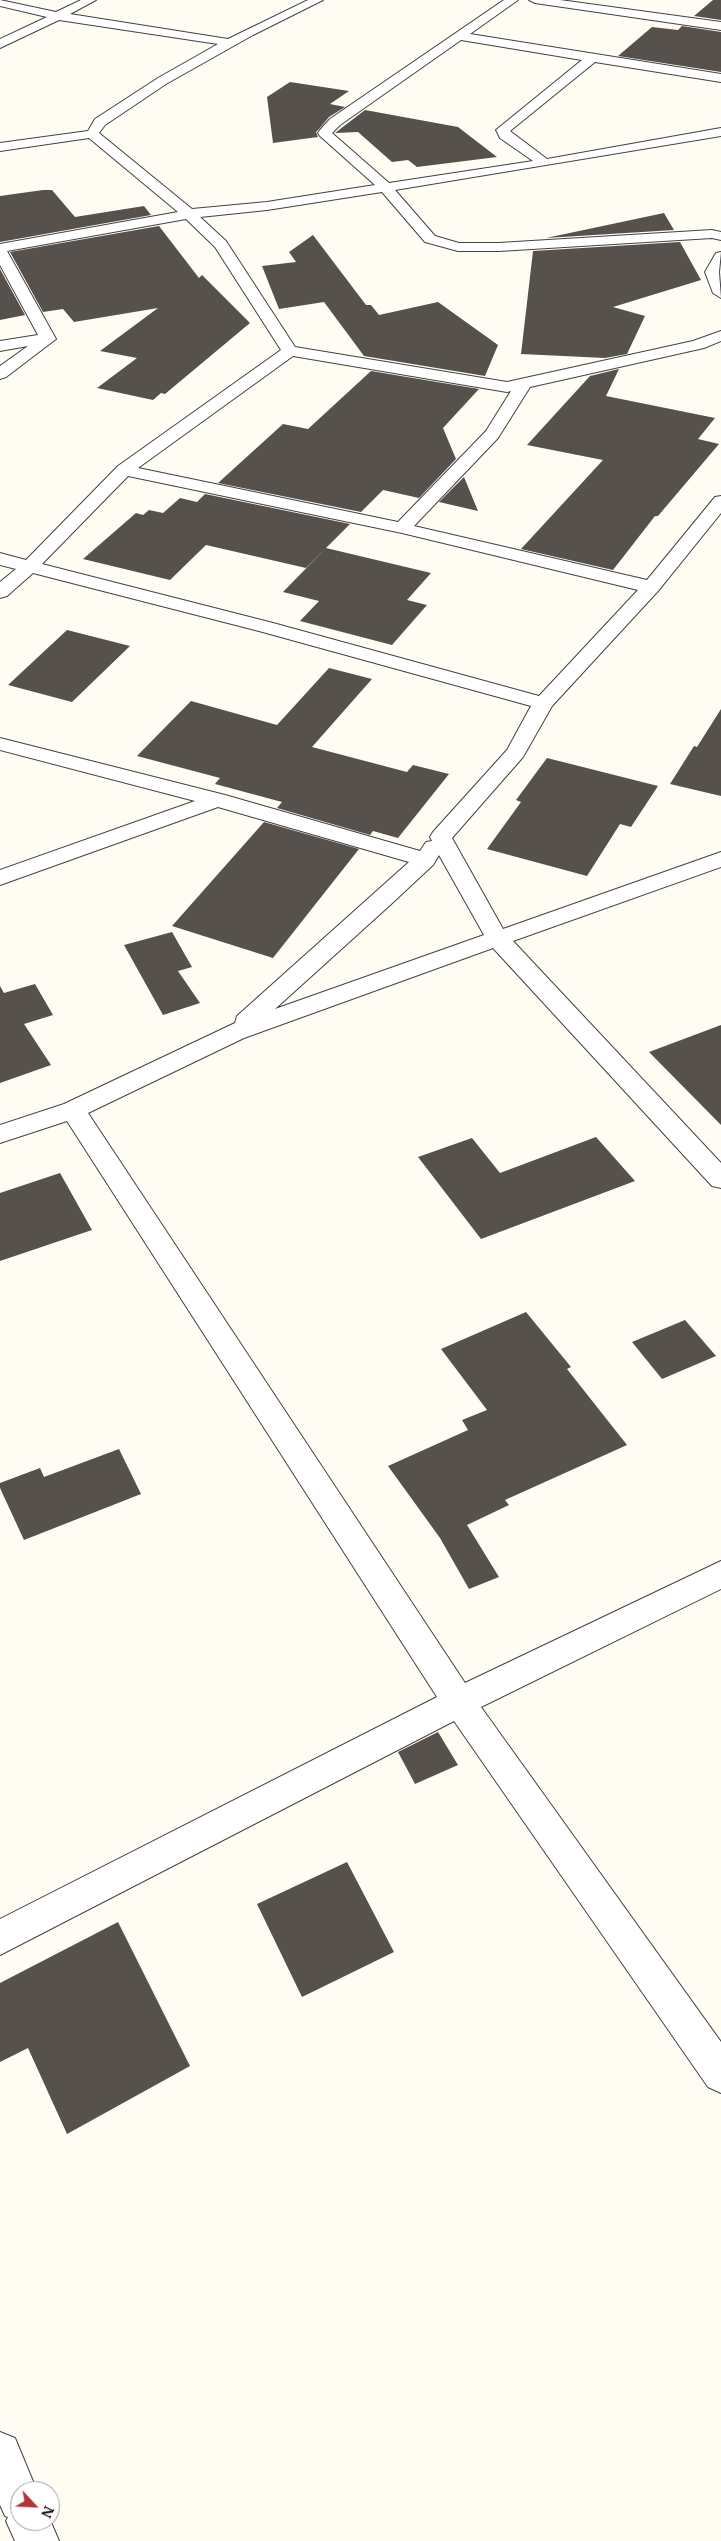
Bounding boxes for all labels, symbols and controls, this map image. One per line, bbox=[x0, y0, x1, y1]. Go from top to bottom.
north arrow bbox=[10, 2481, 60, 2531]
text: N bbox=[37, 2503, 58, 2521]

